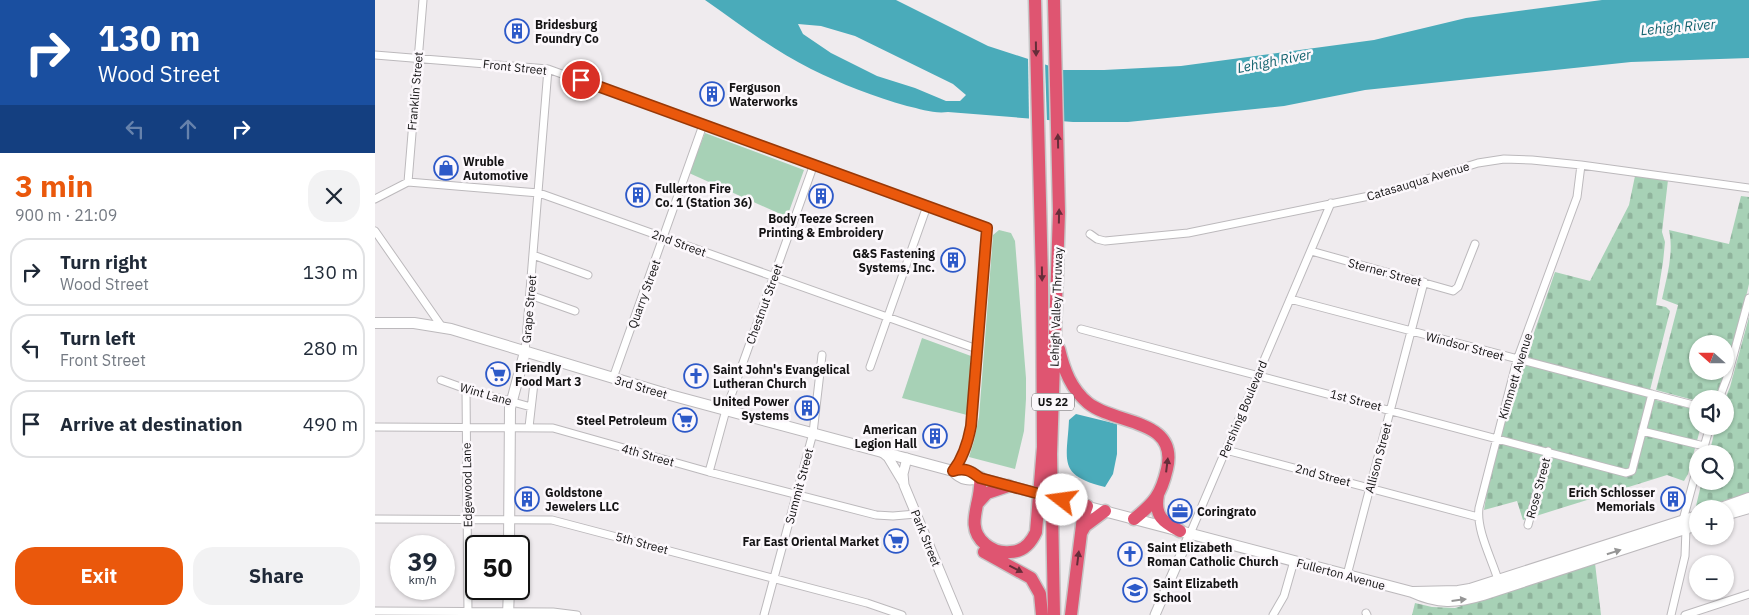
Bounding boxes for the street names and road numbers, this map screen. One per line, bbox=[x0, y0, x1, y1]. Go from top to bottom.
street label: Franklin Street bbox=[404, 51, 426, 131]
street label: Front Street bbox=[482, 56, 548, 78]
street label: Catasauqua Avenue bbox=[1365, 158, 1472, 204]
street label: 2nd Street bbox=[650, 226, 708, 260]
street label: Lehigh Valley Thruway bbox=[1046, 247, 1066, 367]
street label: Sterner Street bbox=[1347, 255, 1423, 289]
street label: Quarry Street bbox=[625, 257, 663, 331]
street label: Chestnut Street bbox=[743, 262, 785, 346]
street label: Grape Street bbox=[519, 274, 539, 344]
street label: Windsor Street bbox=[1424, 328, 1506, 364]
street label: Kimmett Avenue bbox=[1495, 331, 1535, 421]
street label: Pershing Boulevard bbox=[1216, 358, 1270, 460]
street label: 3rd Street bbox=[613, 372, 669, 402]
street label: Wint Lane bbox=[458, 379, 514, 409]
street label: 1st Street bbox=[1328, 386, 1384, 414]
road number: US 22 bbox=[1032, 394, 1074, 411]
street label: Allison Street bbox=[1361, 421, 1395, 495]
street label: 4th Street bbox=[620, 440, 676, 470]
street label: Edgewood Lane bbox=[459, 442, 475, 528]
street label: Summit Street bbox=[782, 447, 816, 525]
street label: Rose Street bbox=[1523, 456, 1553, 520]
street label: 2nd Street bbox=[1294, 460, 1352, 490]
street label: Park Street bbox=[908, 507, 944, 569]
street label: 5th Street bbox=[614, 529, 670, 557]
street label: Fullerton Avenue bbox=[1295, 555, 1387, 593]

